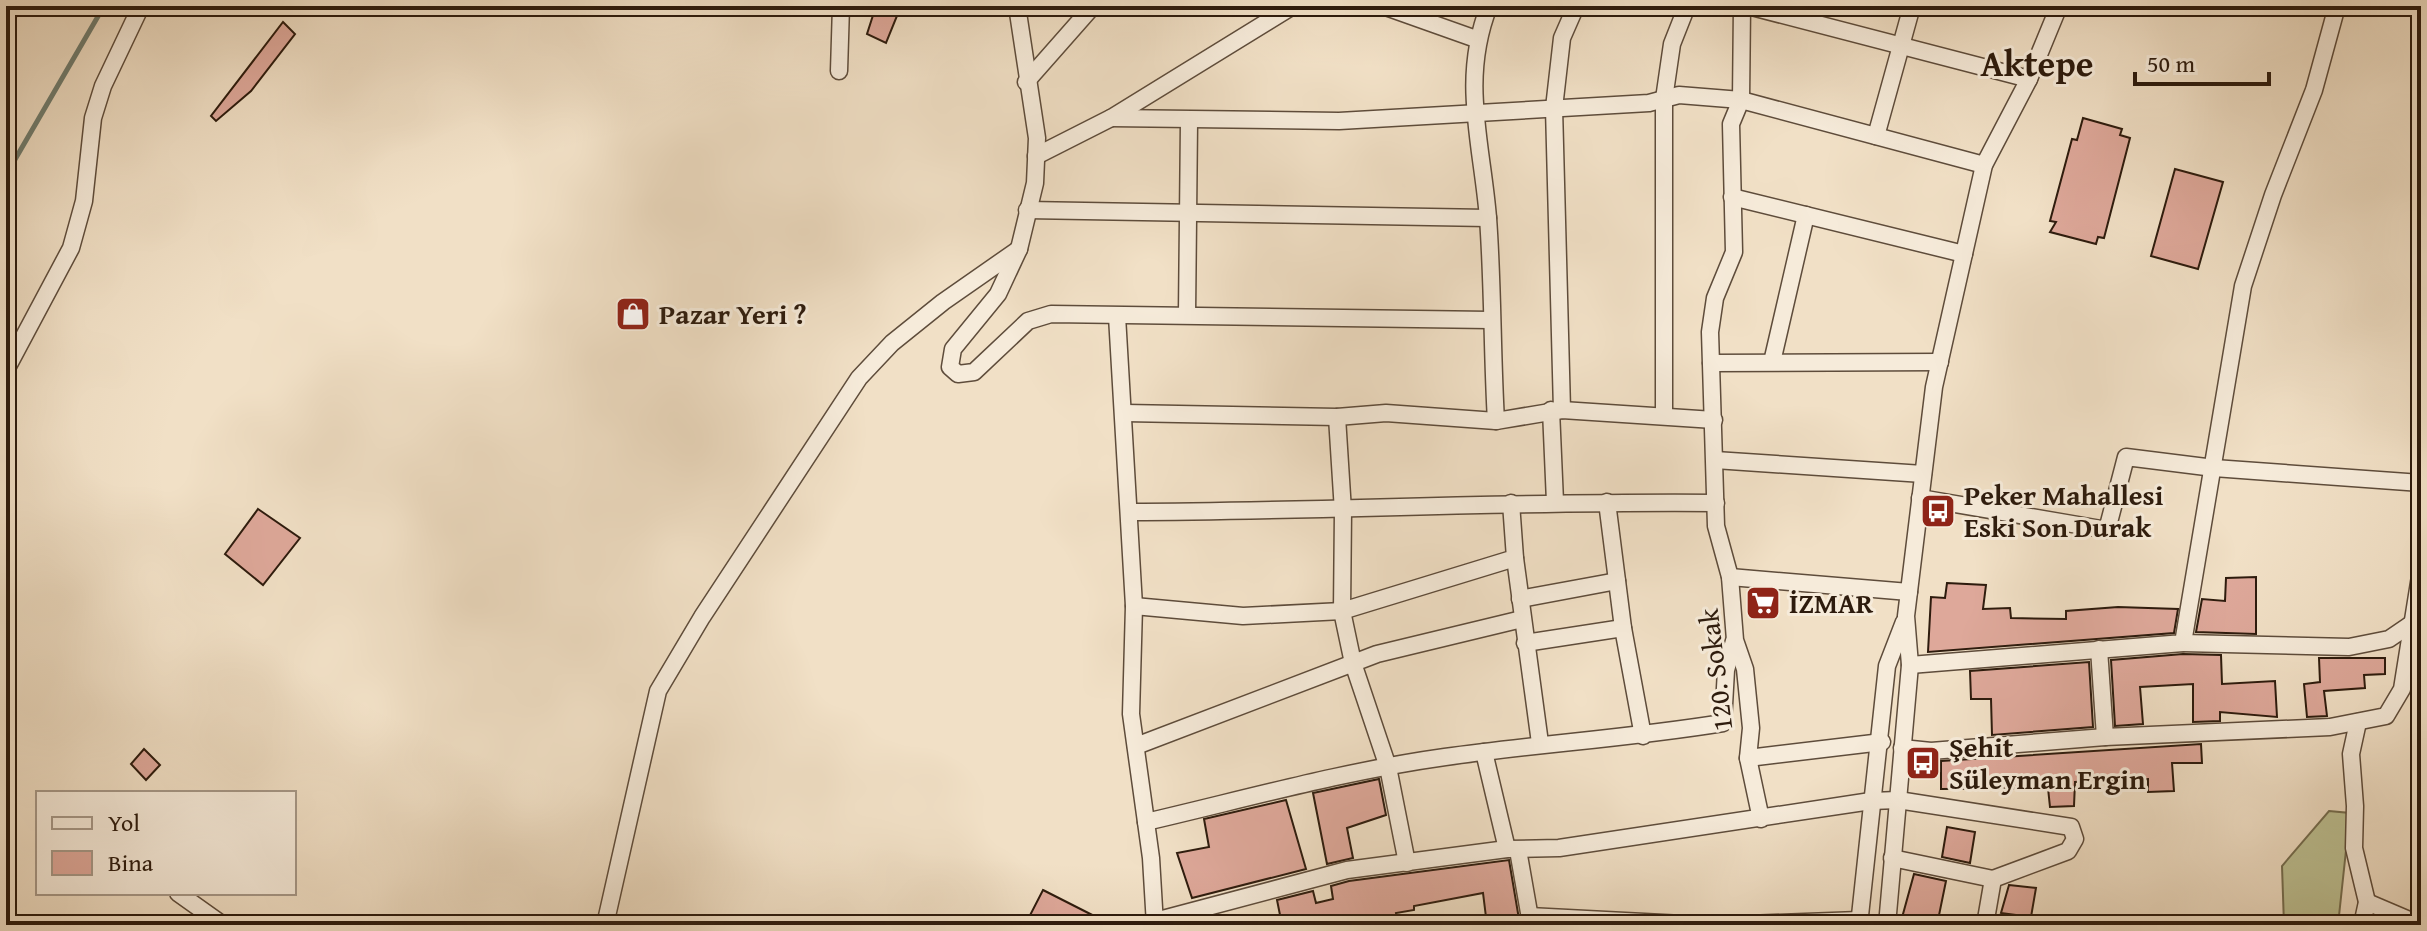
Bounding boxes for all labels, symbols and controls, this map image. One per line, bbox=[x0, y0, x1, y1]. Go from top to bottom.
district label: Aktepe bbox=[1981, 36, 2093, 89]
scale bar bbox=[2135, 36, 2269, 86]
text: 50 m bbox=[2147, 46, 2195, 81]
place label: Pazar Yeri ? bbox=[659, 293, 807, 334]
shop icon: Pazar Yeri ? bbox=[614, 295, 652, 333]
place label: Peker Mahallesi Eski Son Durak bbox=[1964, 474, 2164, 547]
bus stop icon: Peker Mahallesi Eski Son Durak bbox=[1919, 492, 1957, 530]
place label: İZMAR bbox=[1789, 582, 1874, 623]
supermarket icon: İZMAR bbox=[1744, 584, 1782, 622]
street label: 120. Sokak bbox=[1687, 606, 1742, 734]
place label: Şehit Süleyman Ergin bbox=[1949, 726, 2146, 799]
bus stop icon: Şehit Süleyman Ergin bbox=[1904, 744, 1942, 782]
legend bbox=[36, 791, 296, 895]
text: Yol bbox=[108, 805, 140, 840]
text: Bina bbox=[108, 845, 154, 880]

